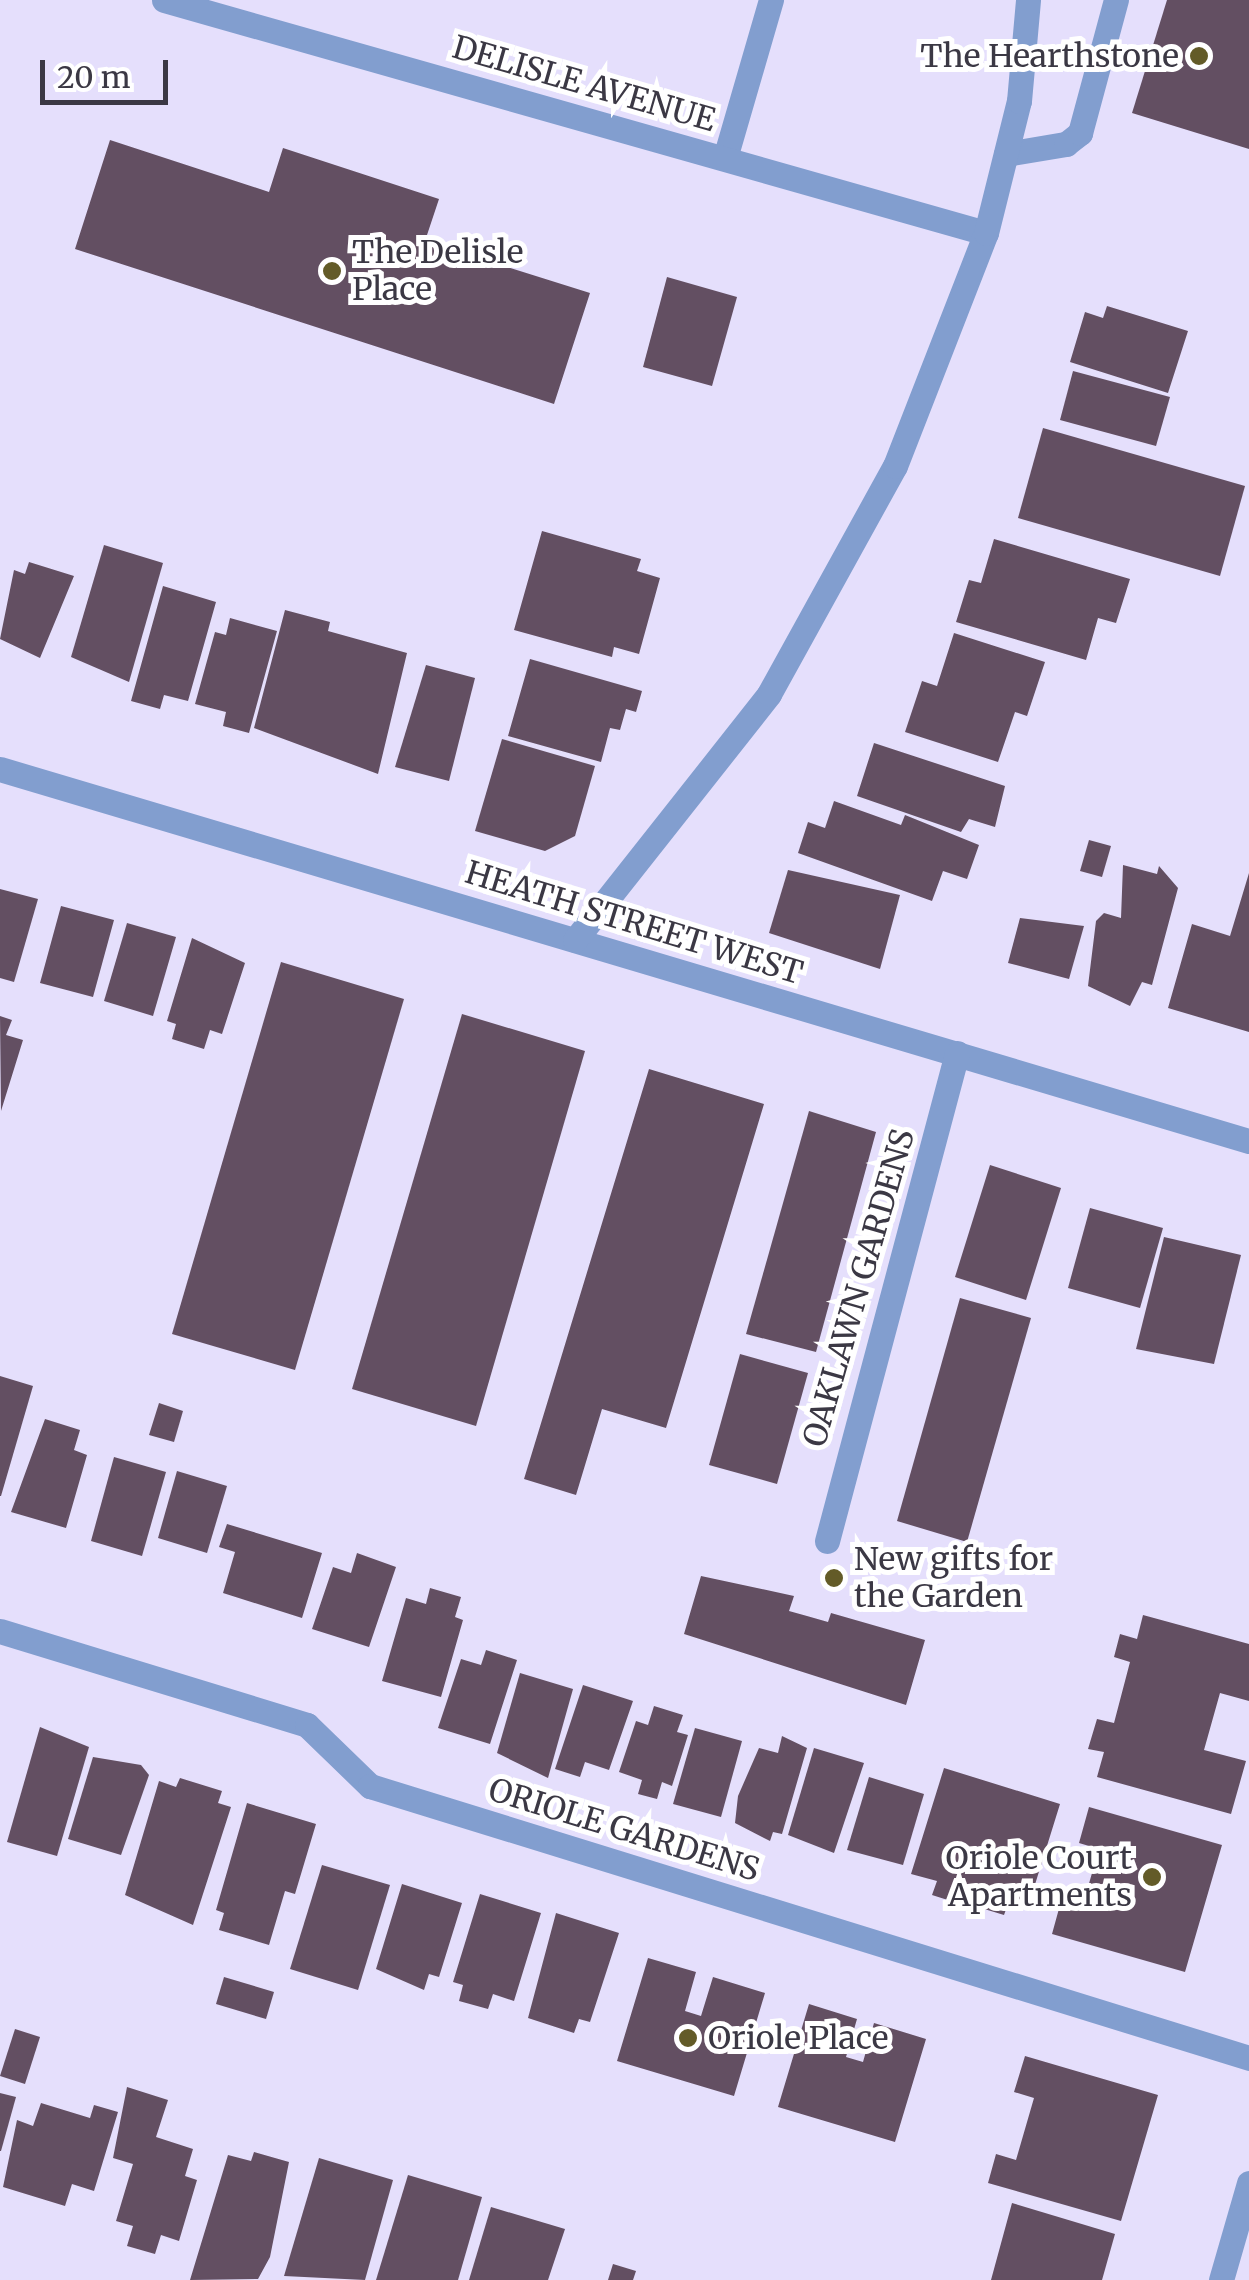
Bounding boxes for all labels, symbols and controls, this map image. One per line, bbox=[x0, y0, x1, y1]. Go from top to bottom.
street label: DELISLE AVENUE bbox=[448, 28, 720, 140]
place label: The Hearthstone bbox=[920, 37, 1179, 75]
scale bar bbox=[45, 40, 172, 102]
marker: The Hearthstone bbox=[1188, 45, 1210, 67]
text: 20 m bbox=[57, 58, 130, 96]
place label: The Delisle Place bbox=[352, 234, 523, 309]
marker: The Delisle Place bbox=[321, 260, 343, 282]
street label: HEATH STREET WEST bbox=[461, 853, 807, 993]
street label: OAKLAWN GARDENS bbox=[795, 1125, 923, 1451]
place label: New gifts for the Garden bbox=[854, 1541, 1053, 1616]
marker: New gifts for the Garden bbox=[823, 1567, 845, 1589]
street label: ORIOLE GARDENS bbox=[484, 1771, 764, 1889]
place label: Oriole Court Apartments bbox=[946, 1840, 1132, 1915]
marker: Oriole Court Apartments bbox=[1141, 1866, 1163, 1888]
place label: Oriole Place bbox=[708, 2019, 888, 2057]
marker: Oriole Place bbox=[677, 2027, 699, 2049]

